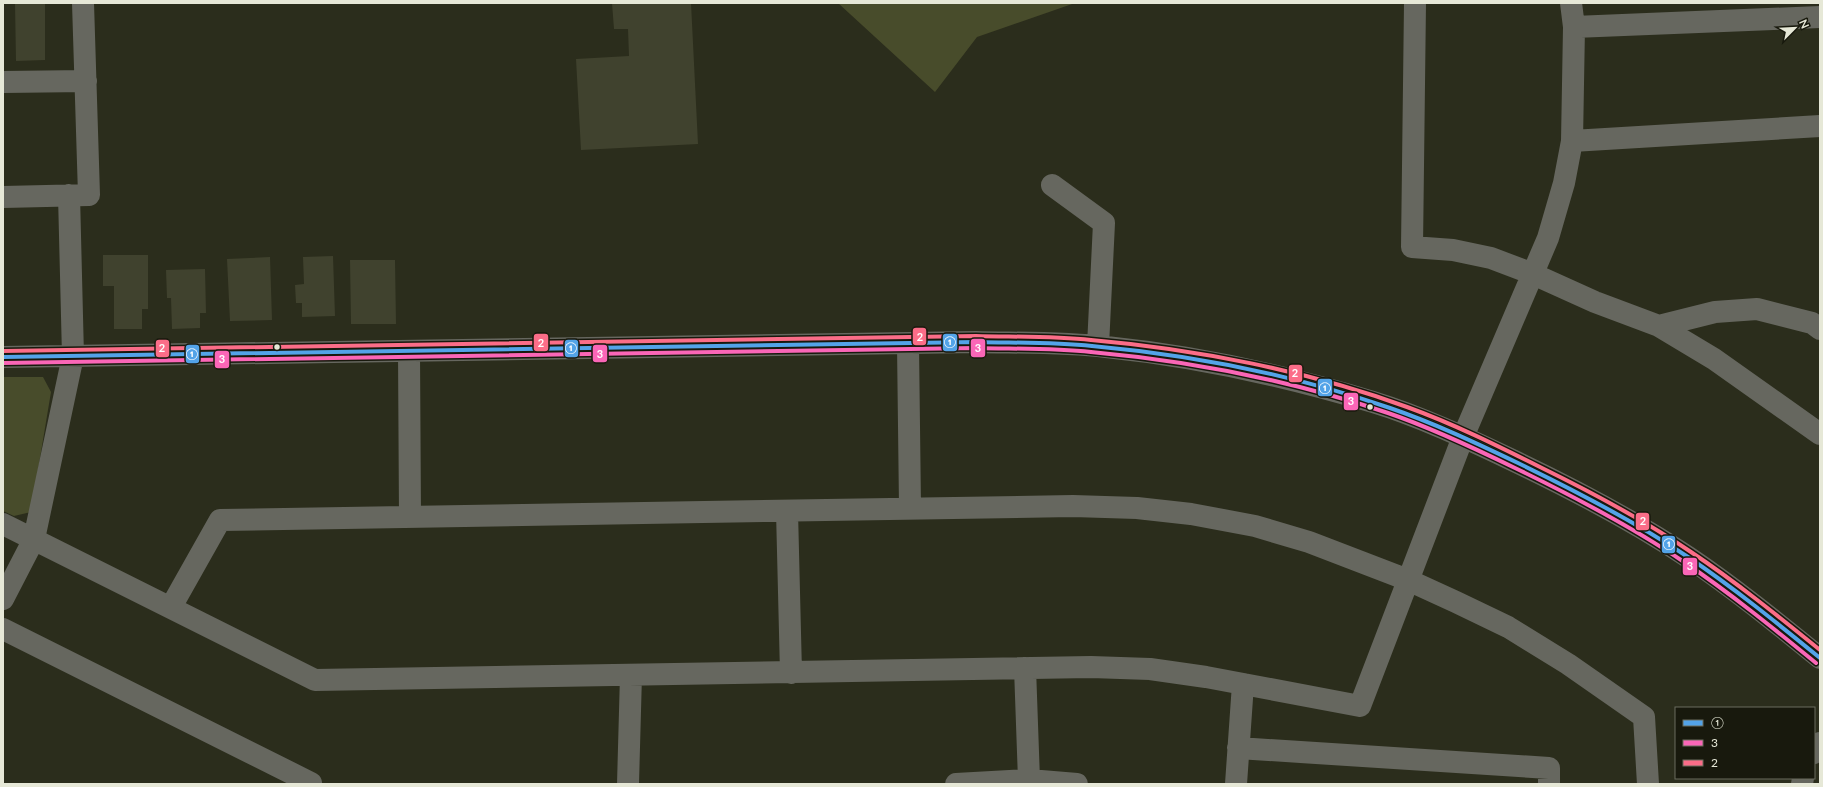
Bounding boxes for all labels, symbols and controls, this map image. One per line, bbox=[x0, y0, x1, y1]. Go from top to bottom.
north arrow bbox=[1775, 8, 1815, 48]
text: N bbox=[1797, 17, 1812, 30]
line badge: 2 bbox=[912, 327, 927, 346]
text: 2 bbox=[917, 330, 923, 343]
line badge: 2 bbox=[533, 333, 549, 352]
line badge: ① bbox=[942, 333, 958, 352]
text: ① bbox=[944, 335, 956, 348]
text: 2 bbox=[538, 336, 544, 349]
line badge: 3 bbox=[970, 338, 986, 358]
line badge: 2 bbox=[155, 339, 170, 358]
line badge: ① bbox=[564, 339, 579, 358]
text: 2 bbox=[159, 341, 165, 354]
text: ① bbox=[565, 341, 577, 354]
text: 3 bbox=[975, 341, 981, 354]
unlabelled marker bbox=[272, 342, 282, 352]
line badge: ① bbox=[185, 344, 200, 364]
line badge: 3 bbox=[592, 344, 608, 363]
text: ① bbox=[186, 347, 198, 360]
text: 3 bbox=[597, 347, 603, 360]
line badge: 3 bbox=[214, 350, 230, 369]
text: 3 bbox=[219, 352, 225, 365]
line badge: 2 bbox=[1288, 364, 1303, 383]
text: 2 bbox=[1292, 366, 1298, 379]
line badge: ① bbox=[1317, 378, 1333, 397]
text: ① bbox=[1319, 381, 1331, 394]
line badge: 3 bbox=[1343, 392, 1359, 411]
text: 3 bbox=[1348, 394, 1354, 407]
unlabelled marker bbox=[1365, 402, 1375, 412]
line badge: 2 bbox=[1635, 512, 1650, 531]
text: 2 bbox=[1640, 514, 1646, 527]
line badge: ① bbox=[1661, 535, 1676, 554]
text: ① bbox=[1663, 537, 1675, 550]
line badge: 3 bbox=[1682, 557, 1698, 576]
text: 3 bbox=[1687, 559, 1693, 572]
legend bbox=[1675, 707, 1815, 779]
text: ① bbox=[1711, 715, 1724, 730]
text: 3 bbox=[1711, 735, 1718, 750]
text: 2 bbox=[1711, 755, 1718, 770]

